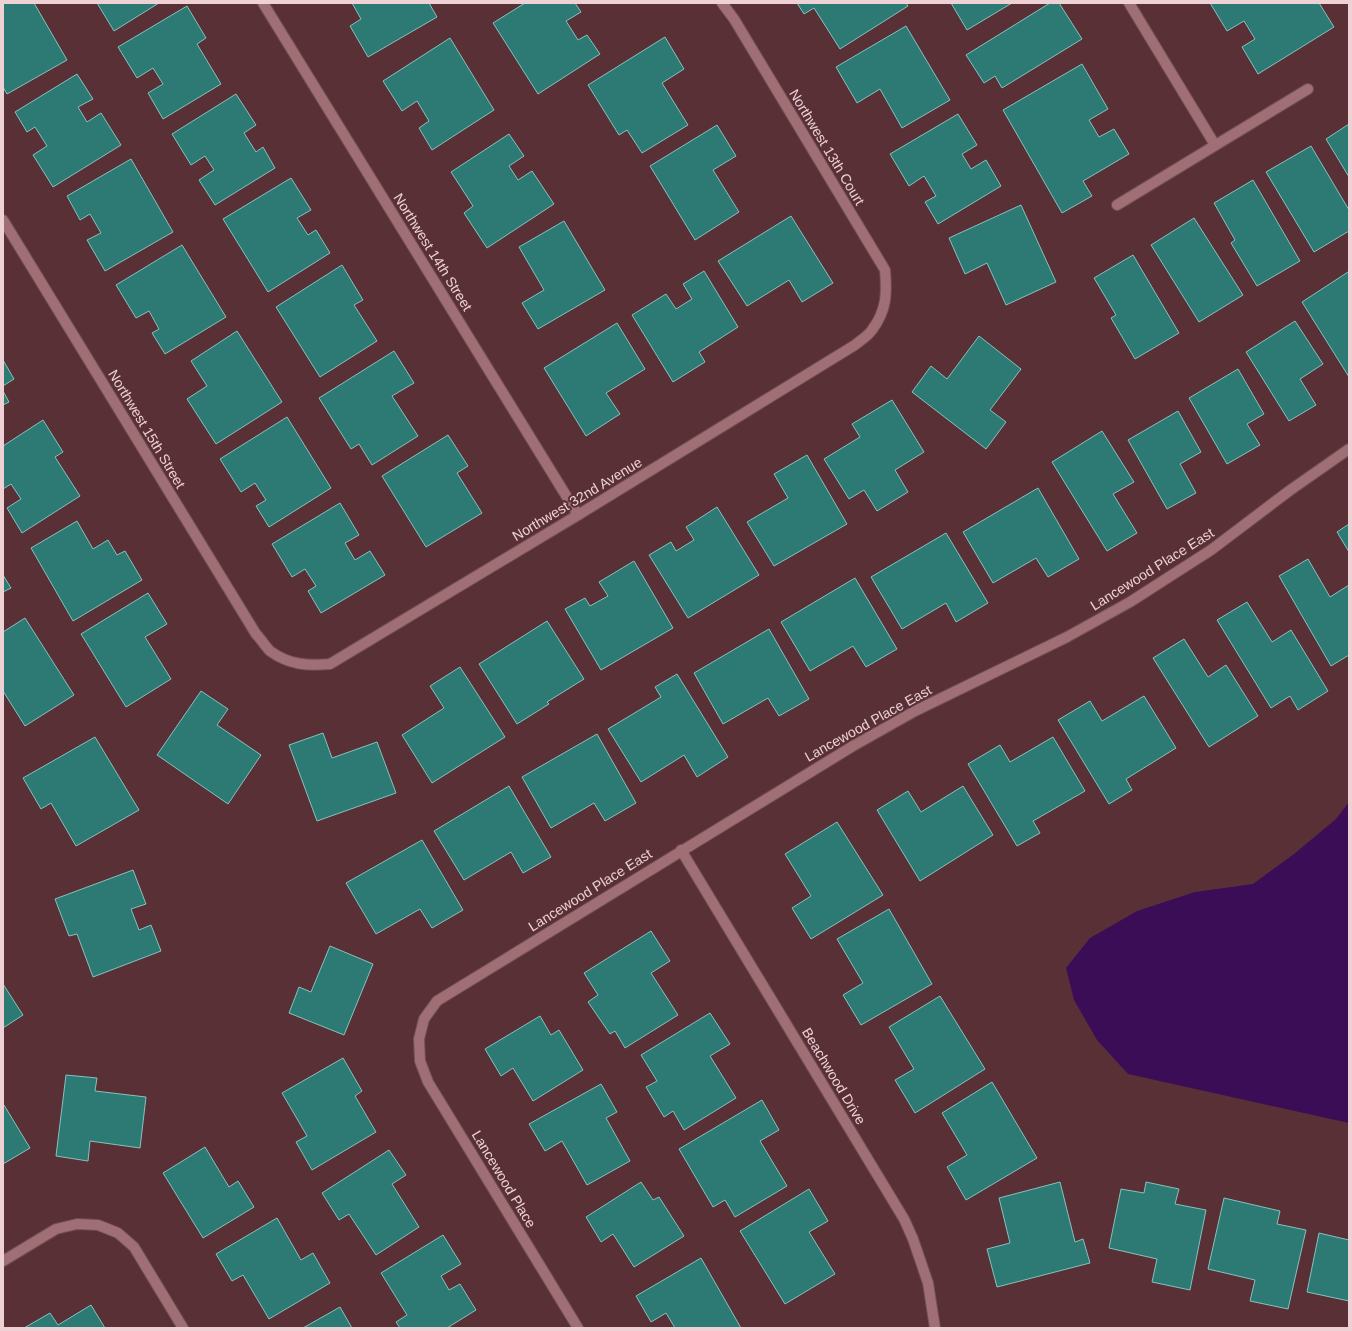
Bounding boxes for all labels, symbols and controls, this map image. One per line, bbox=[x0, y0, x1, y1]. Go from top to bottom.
street label: Northwest 13th Court bbox=[786, 86, 868, 208]
street label: Northwest 14th Street bbox=[390, 190, 476, 314]
street label: Northwest 15th Street bbox=[105, 367, 189, 491]
street label: Northwest 32nd Avenue bbox=[509, 454, 645, 544]
street label: Lancewood Place East bbox=[1087, 524, 1217, 614]
street label: Lancewood Place East bbox=[802, 681, 934, 765]
street label: Lancewood Place East bbox=[525, 845, 655, 935]
street label: Beachwood Drive bbox=[799, 1025, 869, 1127]
street label: Lancewood Place bbox=[469, 1128, 539, 1231]

